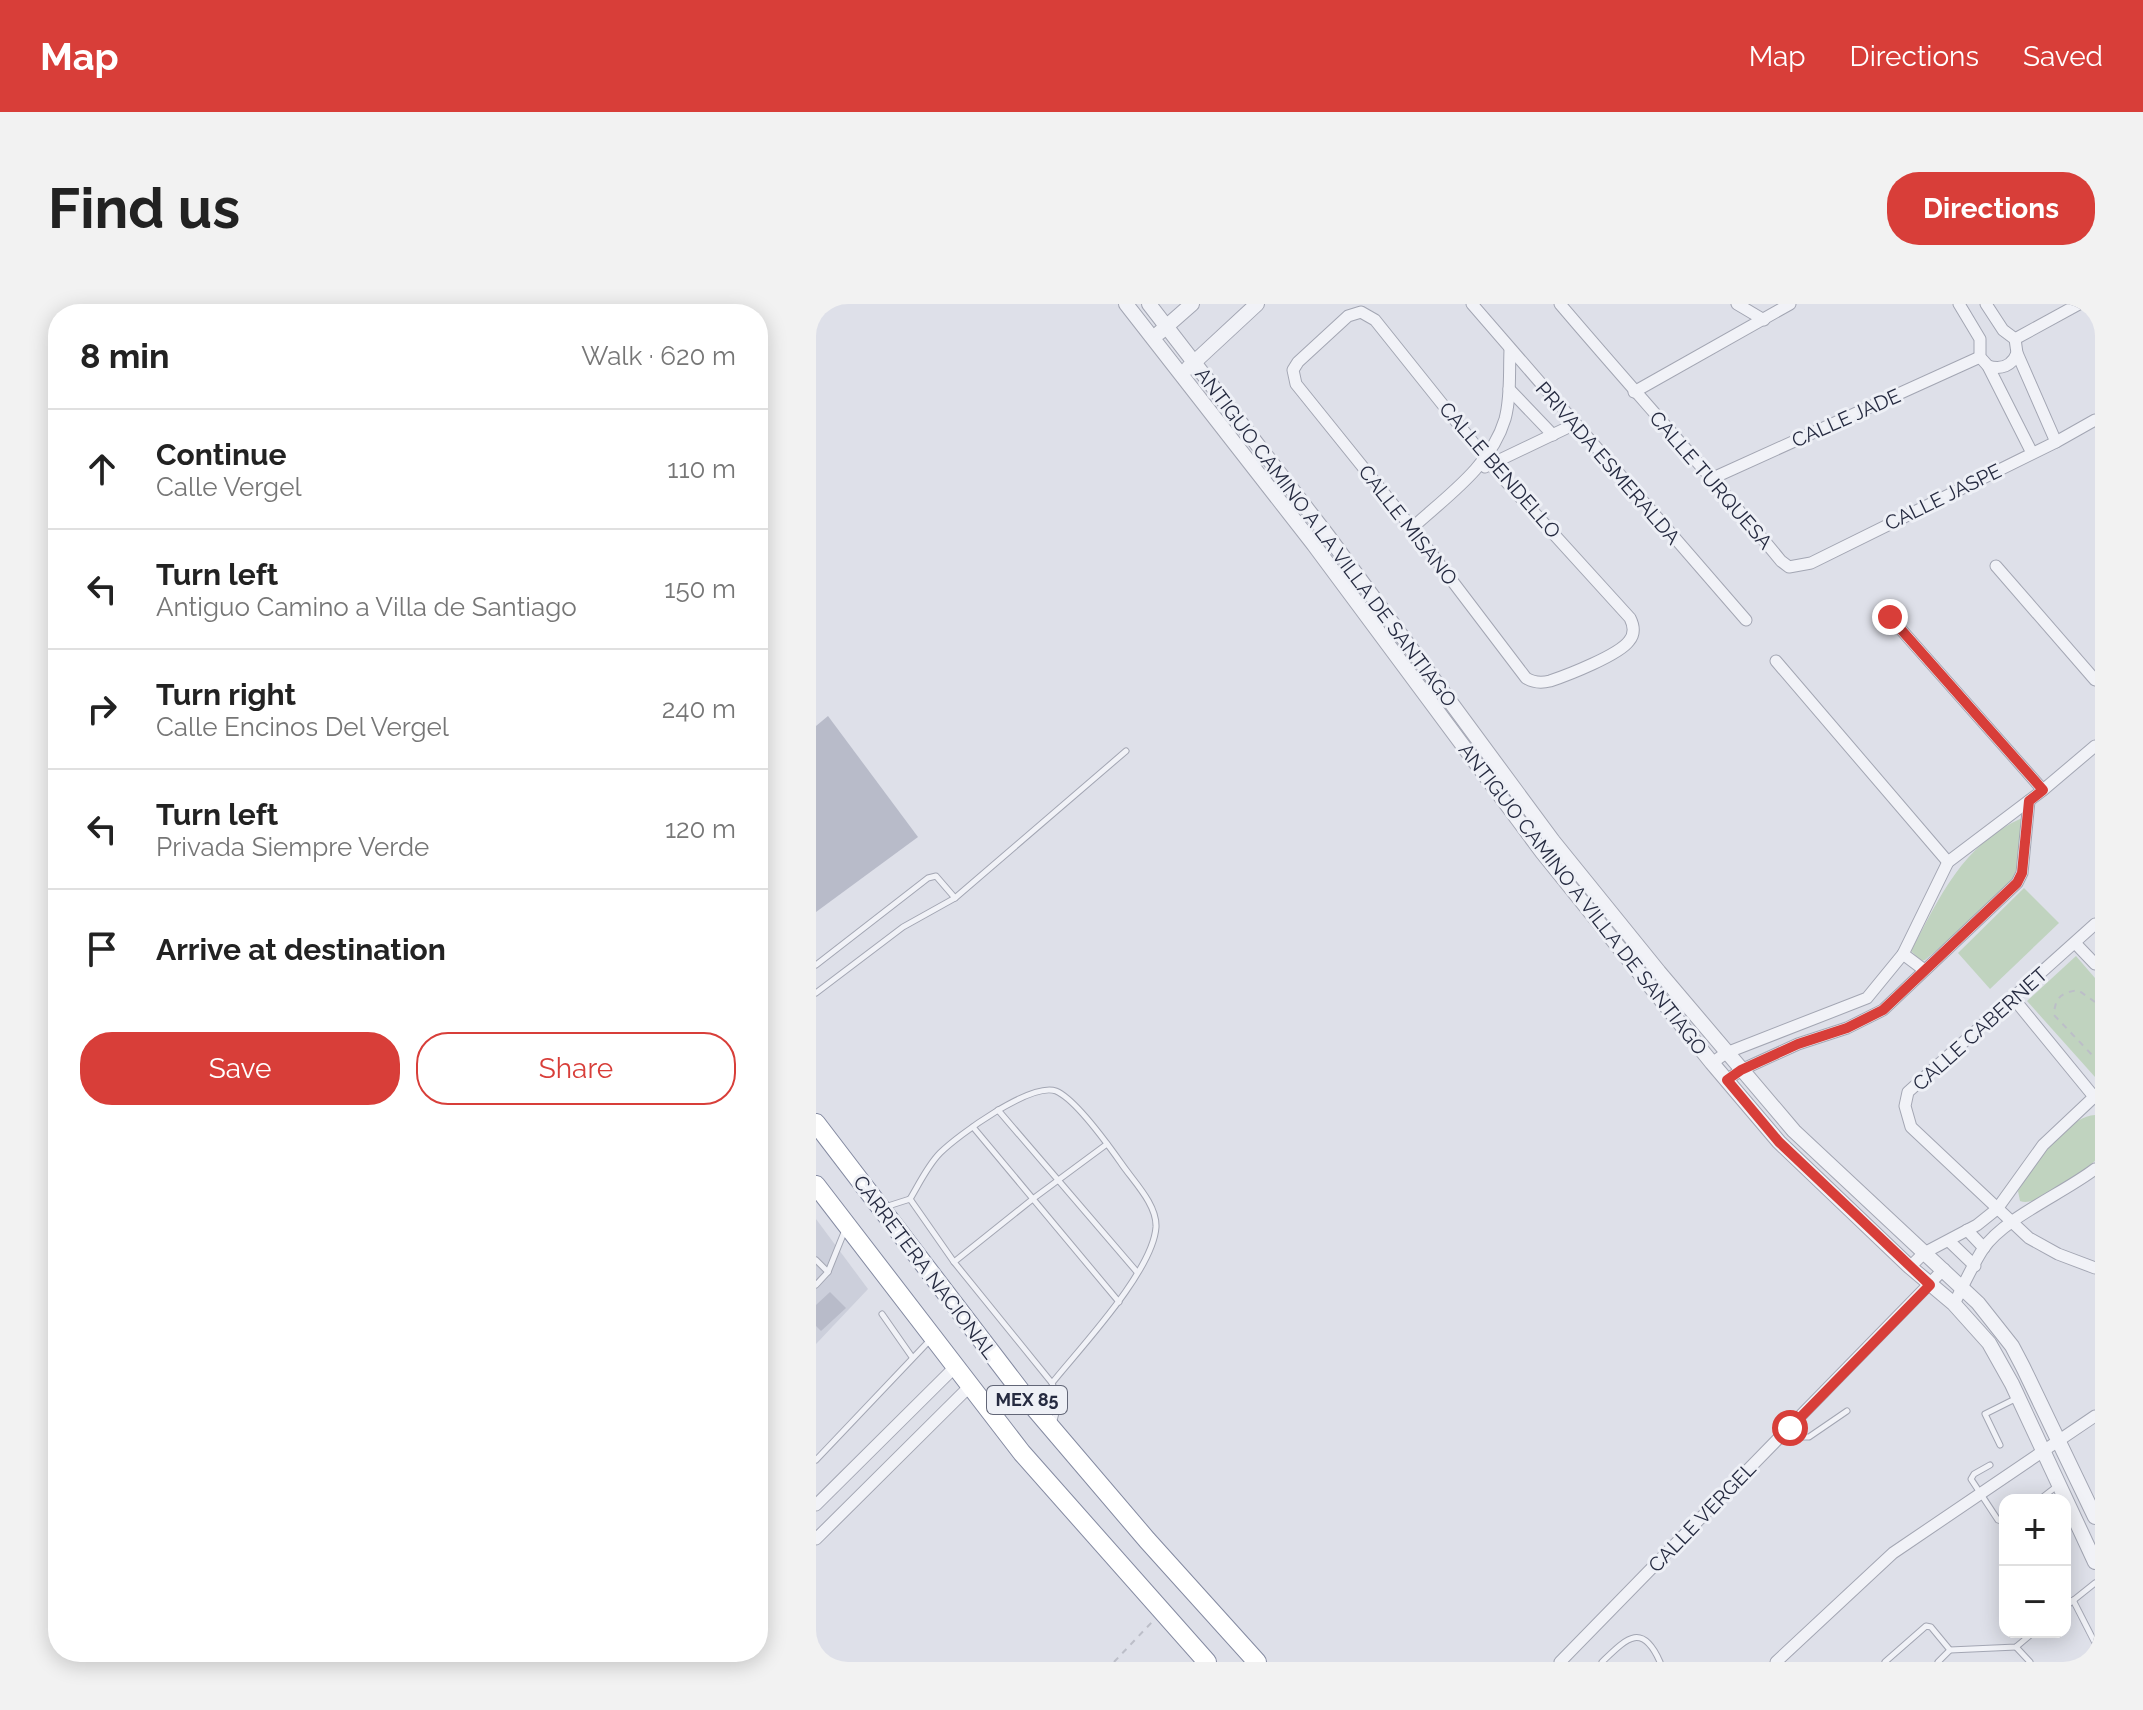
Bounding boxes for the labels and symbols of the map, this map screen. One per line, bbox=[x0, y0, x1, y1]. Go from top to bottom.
street label: ANTIGUO CAMINO A LA VILLA DE SANTIAGO bbox=[1190, 363, 1462, 711]
street label: PRIVADA ESMERALDA bbox=[1531, 377, 1685, 550]
street label: CALLE JADE bbox=[1788, 383, 1904, 453]
street label: CALLE BENDELLO bbox=[1434, 397, 1566, 543]
street label: CALLE TURQUESA bbox=[1645, 406, 1778, 554]
street label: CALLE JASPE bbox=[1881, 458, 2005, 536]
street label: CALLE MISANO bbox=[1354, 460, 1462, 590]
route end bbox=[1872, 599, 1908, 635]
street label: ANTIGUO CAMINO A VILLA DE SANTIAGO bbox=[1454, 738, 1712, 1060]
street label: CALLE CABERNET bbox=[1908, 962, 2052, 1096]
street label: CARRETERA NACIONAL bbox=[848, 1171, 1002, 1364]
road number: MEX 85 bbox=[987, 1386, 1067, 1414]
route start bbox=[1772, 1410, 1808, 1446]
street label: CALLE VERGEL bbox=[1643, 1457, 1761, 1577]

